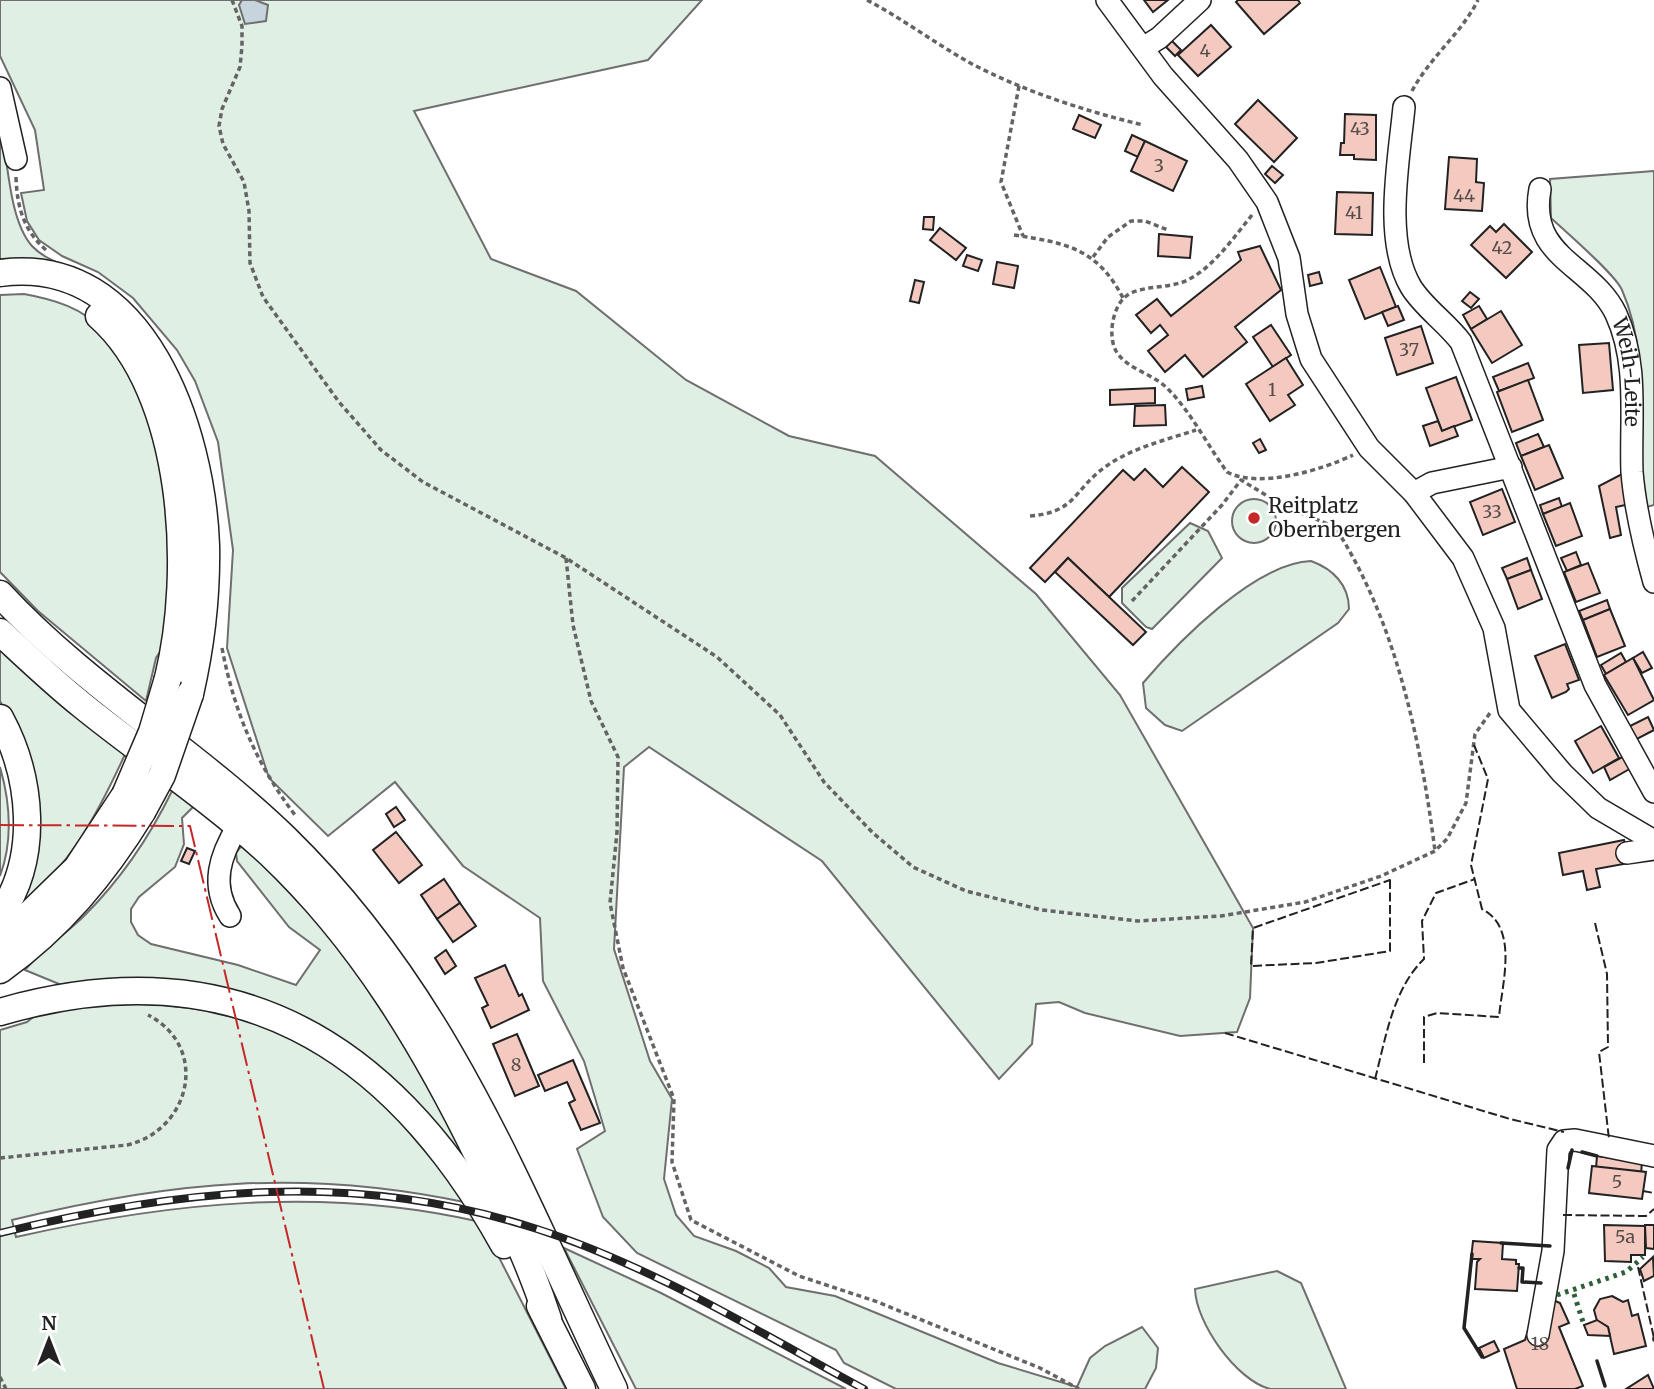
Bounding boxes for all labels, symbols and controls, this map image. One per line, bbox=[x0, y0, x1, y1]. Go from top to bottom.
house number: 4 bbox=[1199, 39, 1211, 62]
house number: 43 bbox=[1350, 117, 1370, 140]
house number: 3 bbox=[1154, 154, 1164, 177]
house number: 44 bbox=[1453, 184, 1475, 207]
house number: 41 bbox=[1345, 201, 1363, 224]
house number: 42 bbox=[1492, 236, 1512, 259]
street label: Weih-Leite bbox=[1606, 313, 1646, 427]
house number: 37 bbox=[1399, 338, 1419, 361]
house number: 1 bbox=[1268, 378, 1276, 401]
place label: Reitplatz Obernbergen bbox=[1268, 492, 1401, 543]
house number: 33 bbox=[1482, 500, 1502, 523]
marker: Reitplatz Obernbergen bbox=[1246, 510, 1262, 526]
house number: 8 bbox=[511, 1053, 521, 1076]
house number: 5 bbox=[1612, 1170, 1622, 1193]
house number: 5a bbox=[1615, 1225, 1635, 1248]
north arrow bbox=[14, 1305, 84, 1375]
text: N bbox=[41, 1311, 57, 1335]
house number: 18 bbox=[1531, 1332, 1549, 1355]

